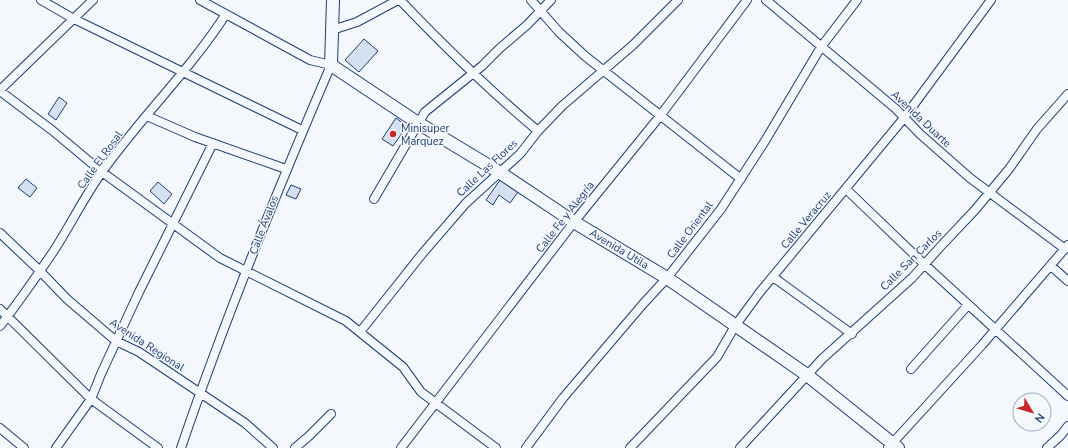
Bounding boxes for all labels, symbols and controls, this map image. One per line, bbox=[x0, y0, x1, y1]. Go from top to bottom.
street label: Avenida Duarte bbox=[888, 87, 954, 151]
place label: Minisuper Marquez bbox=[401, 121, 449, 149]
street label: Calle El Rosal bbox=[74, 127, 127, 192]
marker: Minisuper Marquez bbox=[388, 129, 398, 139]
street label: Calle Las Flores bbox=[453, 136, 521, 200]
street label: Calle Fe y Alegría bbox=[532, 178, 598, 256]
street label: Calle Veracruz bbox=[777, 188, 835, 252]
street label: Calle Ávalos bbox=[245, 193, 282, 257]
street label: Calle Oriental bbox=[664, 198, 717, 262]
street label: Avenida Utila bbox=[587, 225, 652, 273]
street label: Calle San Carlos bbox=[877, 226, 945, 294]
street label: Avenida Regional bbox=[107, 315, 188, 375]
north arrow bbox=[1012, 392, 1052, 432]
text: N bbox=[1031, 410, 1048, 426]

